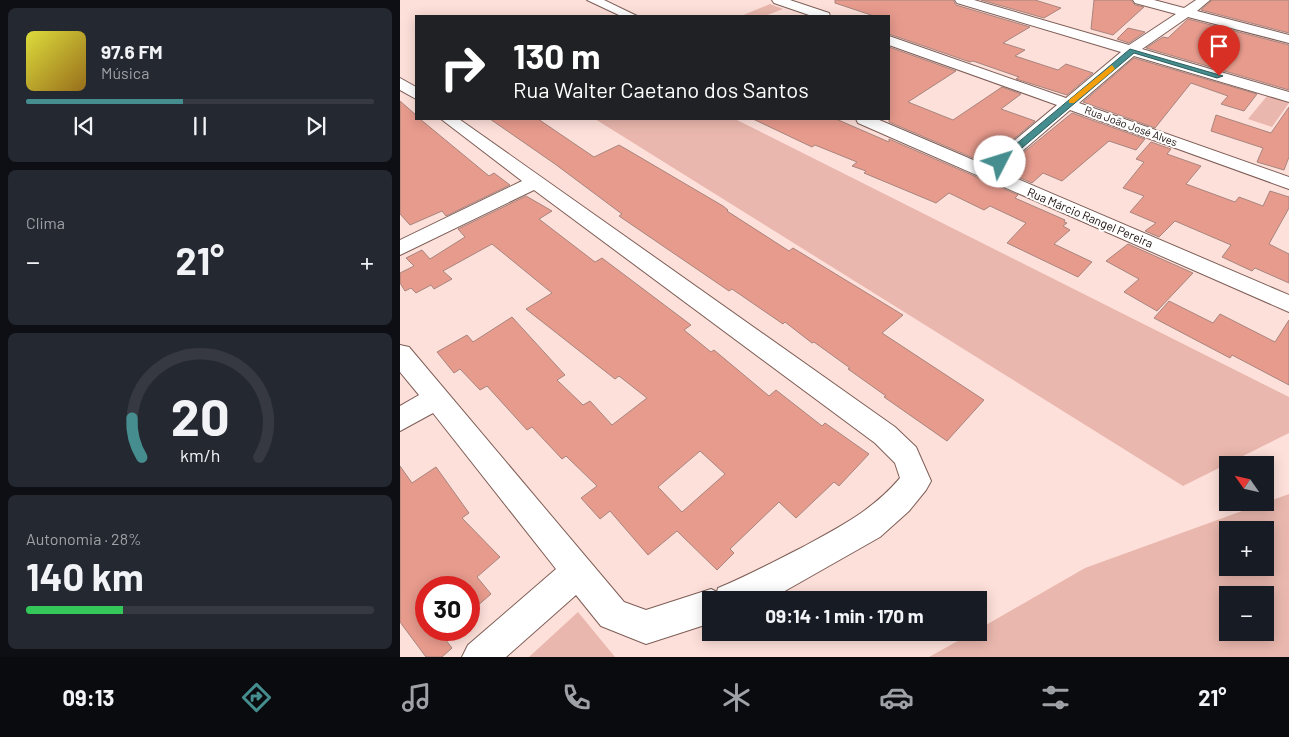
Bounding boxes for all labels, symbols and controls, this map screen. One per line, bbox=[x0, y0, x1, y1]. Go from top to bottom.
pin bbox=[1198, 25, 1240, 76]
icon: arrive bbox=[1205, 32, 1233, 60]
text: 130 m bbox=[513, 34, 600, 76]
icon: right bbox=[430, 35, 495, 100]
text: 97.6 FM bbox=[101, 40, 163, 63]
text: Música bbox=[101, 63, 149, 82]
text: Rua Walter Caetano dos Santos bbox=[513, 76, 809, 102]
street label: Rua João José Alves bbox=[1083, 103, 1179, 148]
icon: previous bbox=[70, 112, 98, 140]
icon: pause bbox=[186, 112, 214, 140]
icon: next bbox=[302, 112, 330, 140]
position arrow bbox=[973, 135, 1025, 187]
street label: Rua Márcio Rangel Pereira bbox=[1026, 184, 1155, 250]
text: Clima bbox=[26, 213, 65, 232]
text: 21° bbox=[176, 237, 224, 283]
text: − bbox=[26, 244, 40, 278]
text: + bbox=[360, 244, 374, 278]
text: 20 bbox=[171, 384, 229, 446]
text: km/h bbox=[180, 444, 220, 466]
north arrow bbox=[1219, 456, 1274, 511]
map controls bbox=[1219, 456, 1274, 641]
button: + bbox=[1219, 521, 1274, 576]
text: Autonomia · 28% bbox=[26, 529, 142, 548]
text: 140 km bbox=[26, 553, 144, 599]
speed limit sign: 30 bbox=[415, 576, 480, 641]
button: − bbox=[1219, 586, 1274, 641]
text: 09:14 · 1 min · 170 m bbox=[765, 604, 924, 627]
icon: directions bbox=[239, 680, 274, 715]
icon: music bbox=[399, 680, 434, 715]
icon: phone bbox=[559, 680, 594, 715]
icon: climate bbox=[719, 680, 754, 715]
icon: car bbox=[879, 680, 914, 715]
icon: filters bbox=[1038, 680, 1073, 715]
text: 09:13 bbox=[62, 684, 114, 710]
text: 21° bbox=[1198, 684, 1226, 710]

